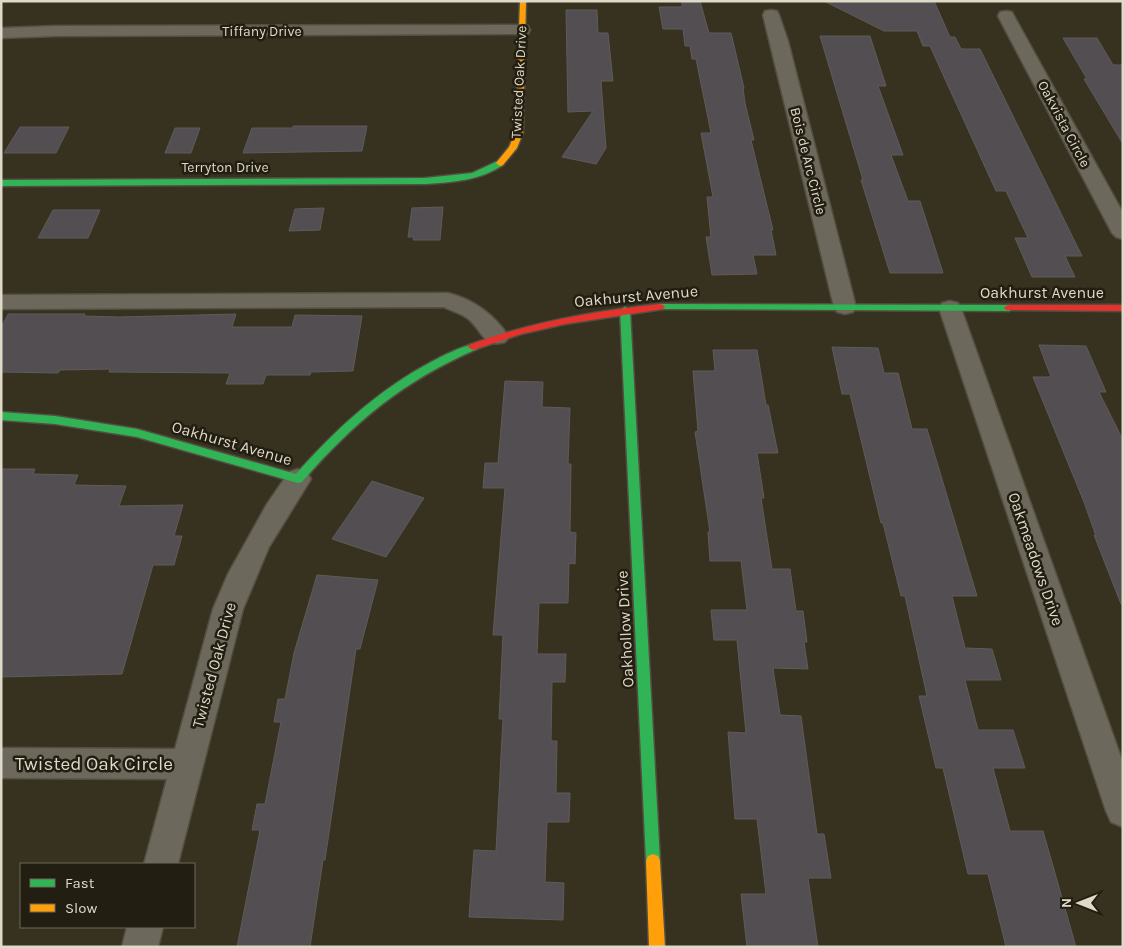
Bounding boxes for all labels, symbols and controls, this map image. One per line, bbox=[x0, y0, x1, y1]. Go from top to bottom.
street label: Tiffany Drive bbox=[222, 23, 302, 40]
street label: Twisted Oak Drive bbox=[508, 25, 530, 139]
street label: Oakvista Circle bbox=[1034, 78, 1094, 170]
street label: Bois de Arc Circle bbox=[786, 106, 830, 216]
street label: Terryton Drive bbox=[181, 159, 269, 176]
street label: Oakhurst Avenue bbox=[573, 281, 699, 311]
street label: Oakhurst Avenue bbox=[980, 283, 1104, 302]
street label: Oakhurst Avenue bbox=[170, 417, 294, 469]
street label: Oakmeadows Drive bbox=[1004, 490, 1068, 628]
street label: Oakhollow Drive bbox=[612, 570, 638, 688]
street label: Twisted Oak Drive bbox=[188, 600, 240, 730]
street label: Twisted Oak Circle bbox=[15, 753, 173, 775]
legend bbox=[20, 863, 195, 928]
text: Fast bbox=[65, 874, 95, 892]
north arrow bbox=[1054, 878, 1104, 928]
text: N bbox=[1058, 898, 1075, 908]
text: Slow bbox=[65, 899, 97, 917]

